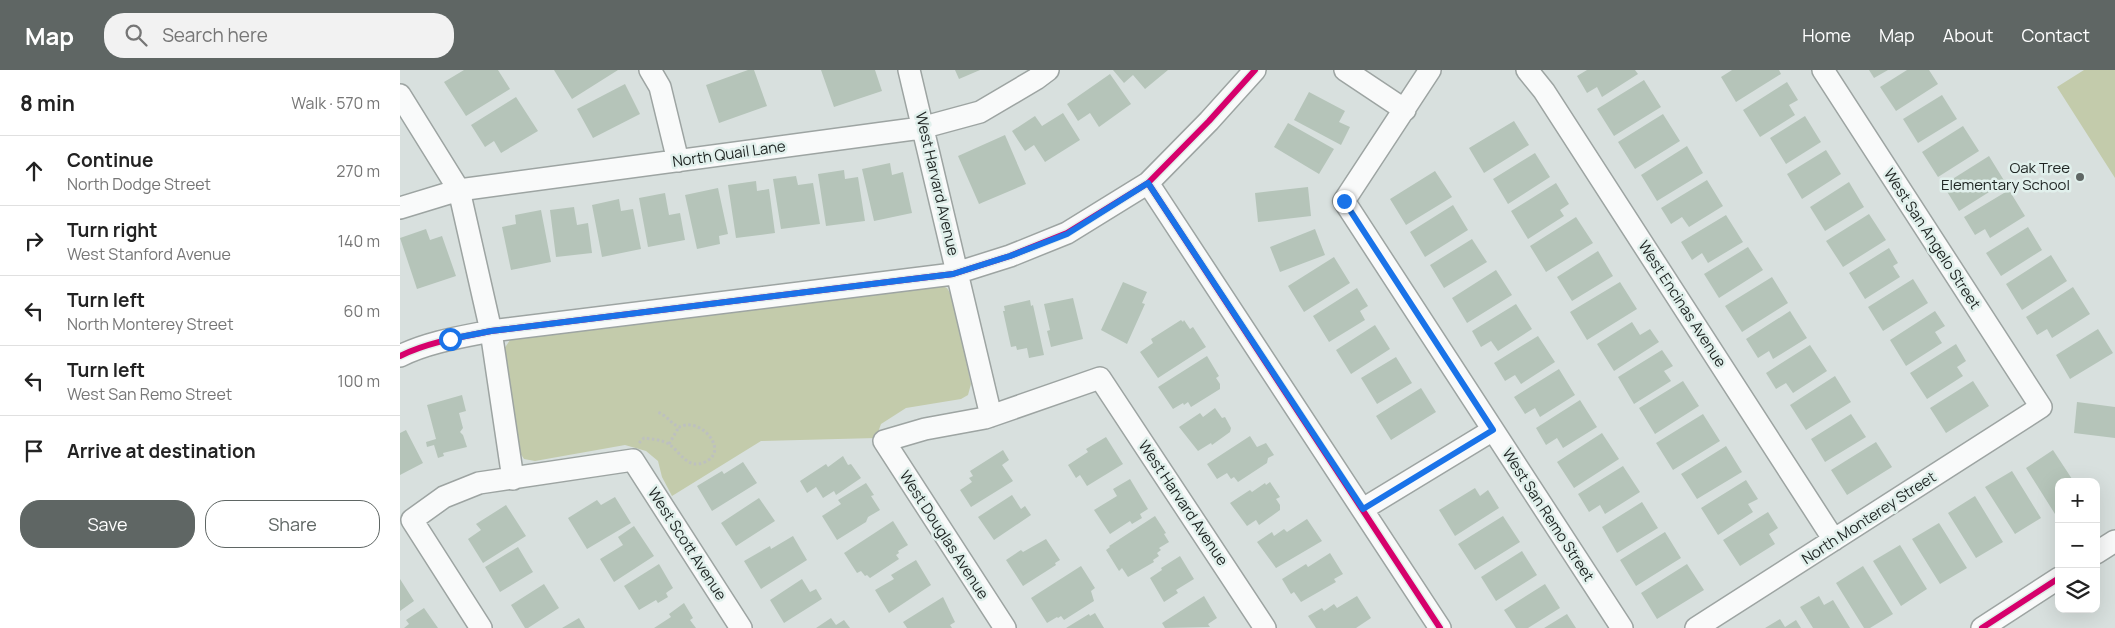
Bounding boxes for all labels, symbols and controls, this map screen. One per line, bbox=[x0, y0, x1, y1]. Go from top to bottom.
search box bbox=[104, 13, 454, 58]
text: Map bbox=[25, 19, 74, 52]
icon: search bbox=[122, 21, 150, 49]
text: Search here bbox=[162, 22, 268, 48]
text: Home bbox=[1802, 23, 1851, 47]
text: Map bbox=[1879, 23, 1915, 47]
text: About bbox=[1943, 23, 1993, 47]
text: Contact bbox=[2021, 23, 2090, 47]
text: 8 min bbox=[20, 89, 75, 117]
text: Walk · 570 m bbox=[291, 92, 380, 114]
street label: West Harvard Avenue bbox=[911, 110, 964, 258]
street label: North Quail Lane bbox=[671, 135, 787, 172]
text: Continue bbox=[67, 147, 153, 173]
icon: ahead bbox=[20, 157, 48, 185]
place label: Oak Tree Elementary School bbox=[1941, 157, 2070, 195]
text: 270 m bbox=[336, 160, 380, 182]
street label: West San Angelo Street bbox=[1879, 164, 1986, 313]
marker: Oak Tree Elementary School bbox=[2074, 171, 2086, 183]
text: North Dodge Street bbox=[67, 173, 211, 195]
route end bbox=[1333, 190, 1356, 213]
text: Turn right bbox=[67, 217, 157, 243]
icon: right bbox=[20, 227, 48, 255]
text: 140 m bbox=[338, 230, 380, 252]
street label: West Encinas Avenue bbox=[1634, 236, 1731, 371]
text: West Stanford Avenue bbox=[67, 243, 231, 265]
text: Turn left bbox=[67, 287, 145, 313]
icon: left bbox=[20, 297, 48, 325]
text: 60 m bbox=[344, 300, 380, 322]
text: North Monterey Street bbox=[67, 313, 234, 335]
route start bbox=[439, 328, 462, 351]
text: Turn left bbox=[67, 357, 145, 383]
icon: left bbox=[20, 367, 48, 395]
text: 100 m bbox=[337, 370, 380, 392]
text: West San Remo Street bbox=[67, 383, 232, 405]
street label: West Harvard Avenue bbox=[1134, 436, 1233, 570]
icon: arrive bbox=[20, 437, 48, 465]
text: Arrive at destination bbox=[67, 438, 256, 464]
street label: West San Remo Street bbox=[1497, 444, 1599, 585]
street label: West Douglas Avenue bbox=[895, 466, 994, 603]
street label: North Monterey Street bbox=[1798, 466, 1940, 569]
map controls bbox=[2055, 478, 2100, 613]
button: + bbox=[2055, 478, 2100, 523]
street label: West Scott Avenue bbox=[643, 483, 732, 604]
button: Save bbox=[20, 500, 195, 548]
button: Share bbox=[205, 500, 380, 548]
button: − bbox=[2055, 523, 2100, 568]
button: layers bbox=[2055, 568, 2100, 613]

